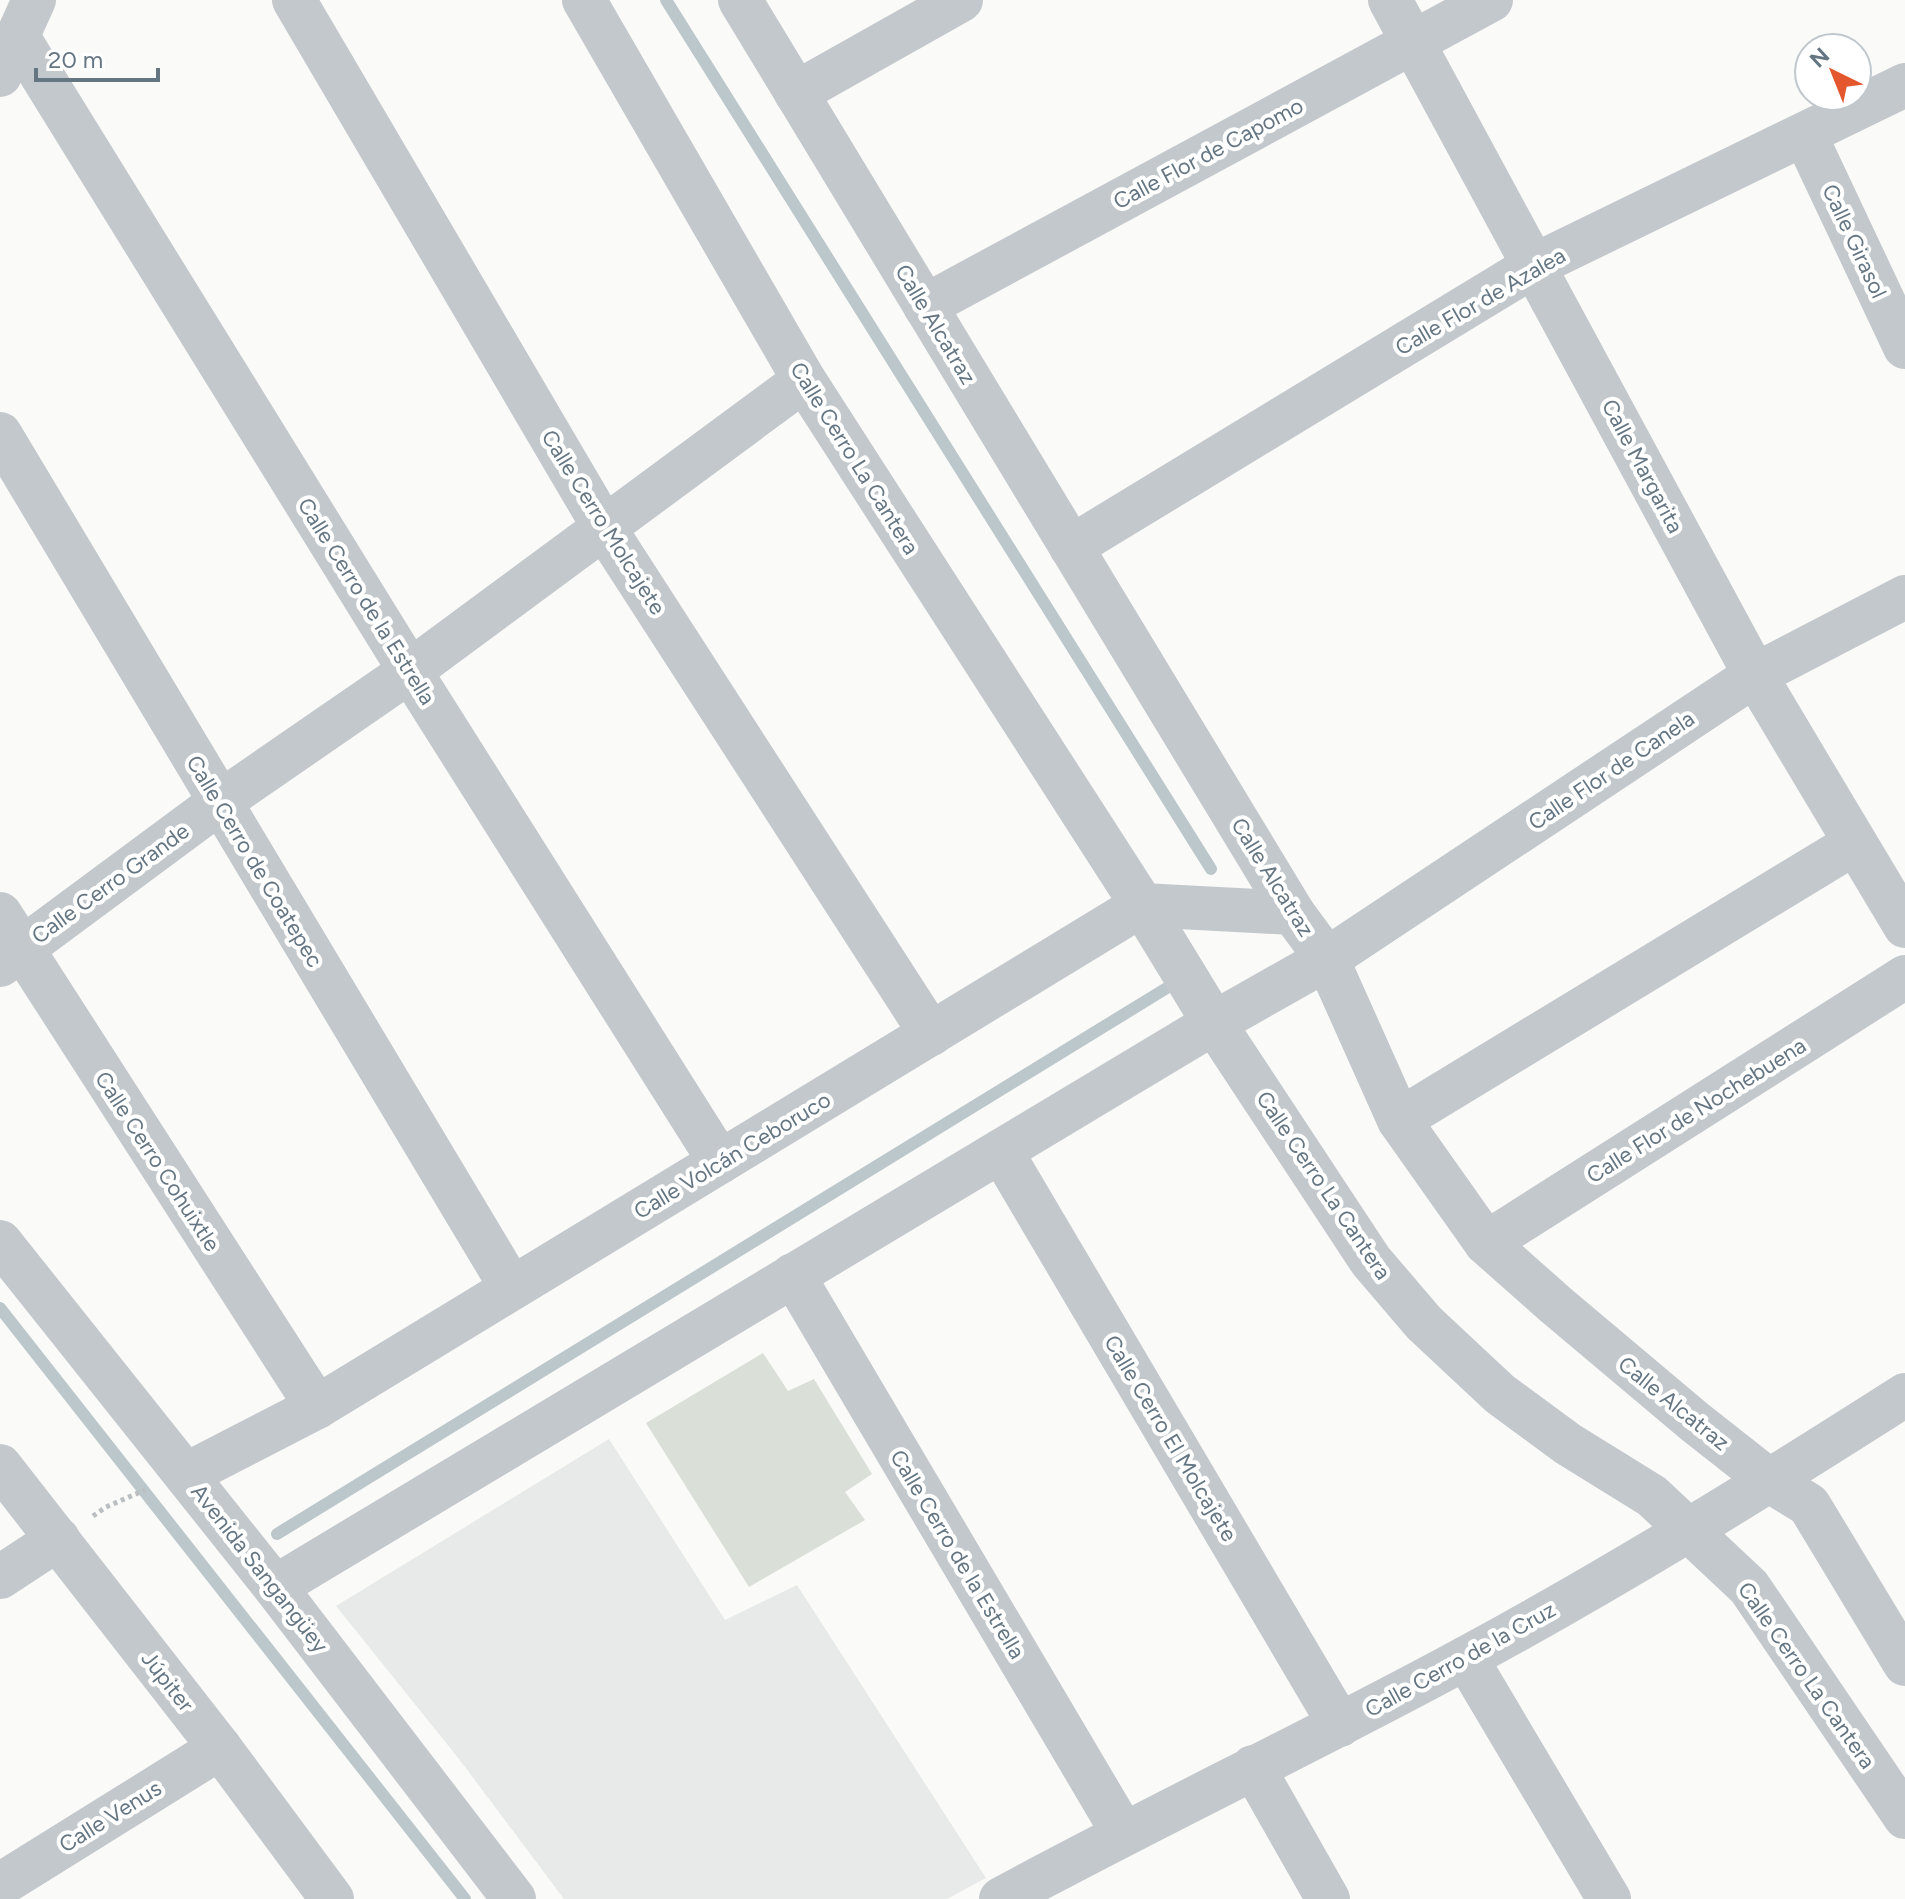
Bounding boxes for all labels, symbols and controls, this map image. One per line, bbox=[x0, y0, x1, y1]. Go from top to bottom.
scale bar bbox=[36, 32, 158, 82]
north arrow bbox=[1793, 32, 1873, 112]
text: N bbox=[1804, 42, 1835, 73]
text: 20 m bbox=[48, 45, 103, 74]
street label: Calle Flor de Capomo bbox=[1109, 92, 1308, 215]
street label: Calle Girasol bbox=[1816, 180, 1893, 302]
street label: Calle Flor de Azalea bbox=[1390, 242, 1570, 361]
street label: Calle Alcatraz bbox=[889, 260, 982, 389]
street label: Calle Cerro La Cantera bbox=[784, 357, 925, 559]
street label: Calle Margarita bbox=[1596, 395, 1689, 538]
street label: Calle Cerro Molcajete bbox=[536, 425, 671, 620]
street label: Calle Cerro de la Estrella bbox=[292, 493, 441, 710]
street label: Calle Flor de Canela bbox=[1523, 705, 1699, 836]
street label: Calle Cerro de Coatepec bbox=[181, 750, 329, 972]
street label: Calle Alcatraz bbox=[1225, 813, 1320, 942]
street label: Calle Cerro Grande bbox=[26, 817, 194, 949]
street label: Calle Flor de Nochebuena bbox=[1582, 1032, 1811, 1189]
street label: Calle Cerro Cohuixtle bbox=[89, 1066, 226, 1256]
street label: Calle Volcán Ceboruco bbox=[629, 1086, 836, 1225]
street label: Calle Cerro La Cantera bbox=[1250, 1086, 1397, 1285]
street label: Calle Cerro El Molcajete bbox=[1098, 1330, 1243, 1546]
street label: Calle Alcatraz bbox=[1613, 1350, 1735, 1456]
street label: Calle Cerro de la Estrella bbox=[884, 1445, 1031, 1664]
street label: Avenida Sangangüey bbox=[185, 1479, 334, 1658]
street label: Calle Cerro La Cantera bbox=[1732, 1577, 1881, 1774]
street label: Calle Cerro de la Cruz bbox=[1360, 1596, 1560, 1723]
street label: Júpiter bbox=[136, 1646, 200, 1717]
street label: Calle Venus bbox=[54, 1774, 166, 1858]

